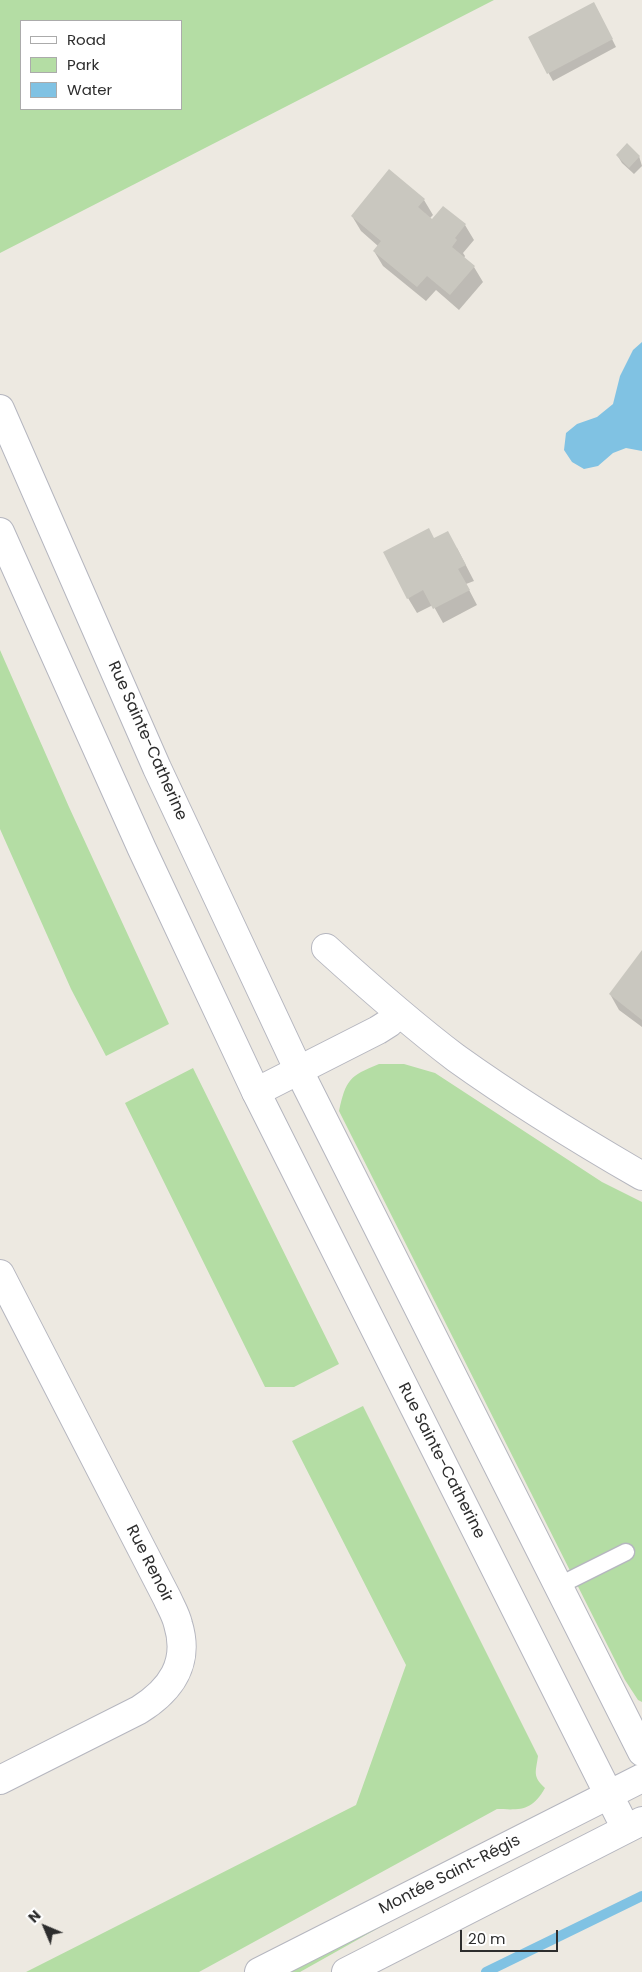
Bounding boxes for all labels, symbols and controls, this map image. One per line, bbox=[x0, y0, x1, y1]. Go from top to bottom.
legend bbox=[20, 20, 182, 110]
text: Road bbox=[67, 29, 106, 50]
text: Park bbox=[67, 54, 99, 75]
text: Water bbox=[67, 79, 112, 100]
street label: Rue Sainte-Catherine bbox=[103, 658, 191, 824]
street label: Rue Sainte-Catherine bbox=[393, 1380, 489, 1542]
street label: Rue Renoir bbox=[121, 1522, 177, 1606]
street label: Montée Saint-Régis bbox=[376, 1831, 524, 1919]
north arrow bbox=[20, 1902, 70, 1952]
text: N bbox=[24, 1906, 45, 1927]
scale bar bbox=[462, 1920, 560, 1952]
text: 20 m bbox=[468, 1928, 506, 1949]

